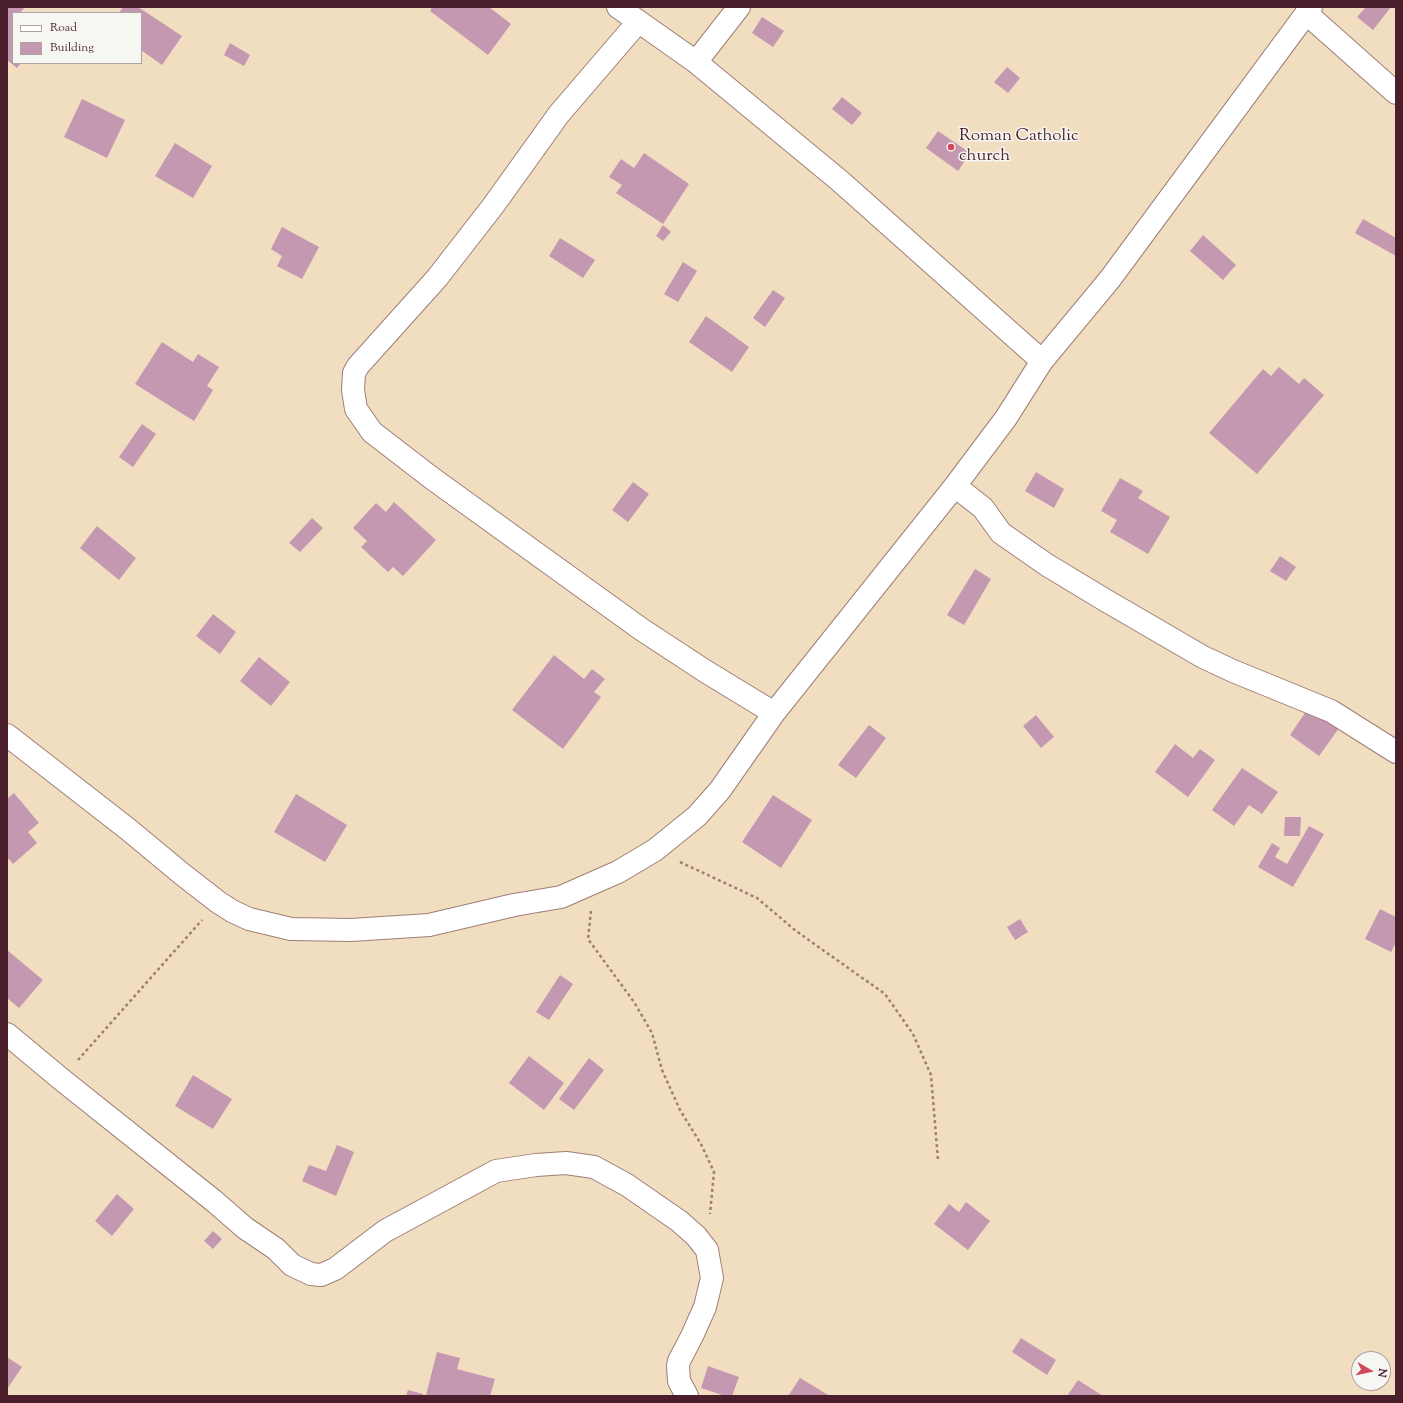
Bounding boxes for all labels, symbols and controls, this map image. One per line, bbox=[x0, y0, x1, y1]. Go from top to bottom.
legend bbox=[12, 12, 142, 64]
text: Road bbox=[50, 19, 77, 37]
text: Building bbox=[50, 39, 94, 57]
place label: Roman Catholic church bbox=[959, 127, 1079, 167]
marker: Roman Catholic church bbox=[946, 142, 956, 152]
north arrow bbox=[1351, 1351, 1391, 1391]
text: N bbox=[1373, 1367, 1390, 1378]

